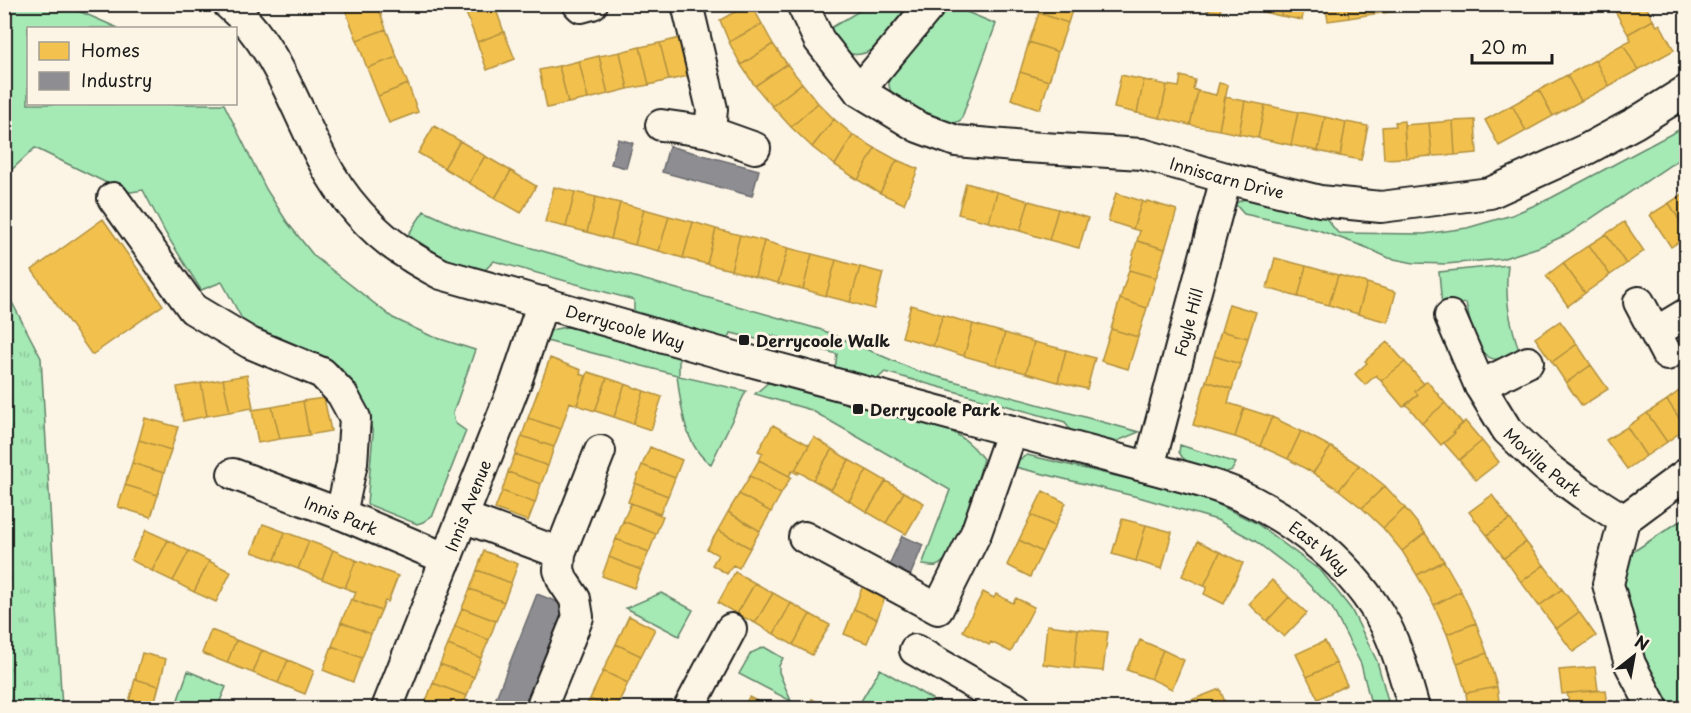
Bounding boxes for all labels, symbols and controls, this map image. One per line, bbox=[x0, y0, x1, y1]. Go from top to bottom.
legend bbox=[27, 27, 237, 105]
scale bar bbox=[1472, 27, 1552, 65]
text: 20 m bbox=[1481, 33, 1527, 60]
text: Homes bbox=[81, 36, 139, 63]
text: Industry bbox=[81, 66, 152, 93]
street label: Inniscarn Drive bbox=[1167, 151, 1287, 204]
street label: Foyle Hill bbox=[1167, 285, 1208, 359]
street label: Derrycoole Way bbox=[563, 298, 688, 354]
place label: Derrycoole Walk bbox=[756, 328, 890, 352]
marker: Derrycoole Walk bbox=[737, 333, 751, 347]
place label: Derrycoole Park bbox=[870, 397, 1001, 421]
marker: Derrycoole Park bbox=[851, 402, 865, 416]
street label: Movilla Park bbox=[1499, 421, 1588, 502]
street label: Innis Avenue bbox=[438, 456, 496, 555]
street label: Innis Park bbox=[301, 490, 382, 541]
street label: East Way bbox=[1285, 514, 1356, 580]
north arrow bbox=[1604, 626, 1664, 686]
text: N bbox=[1631, 629, 1654, 656]

